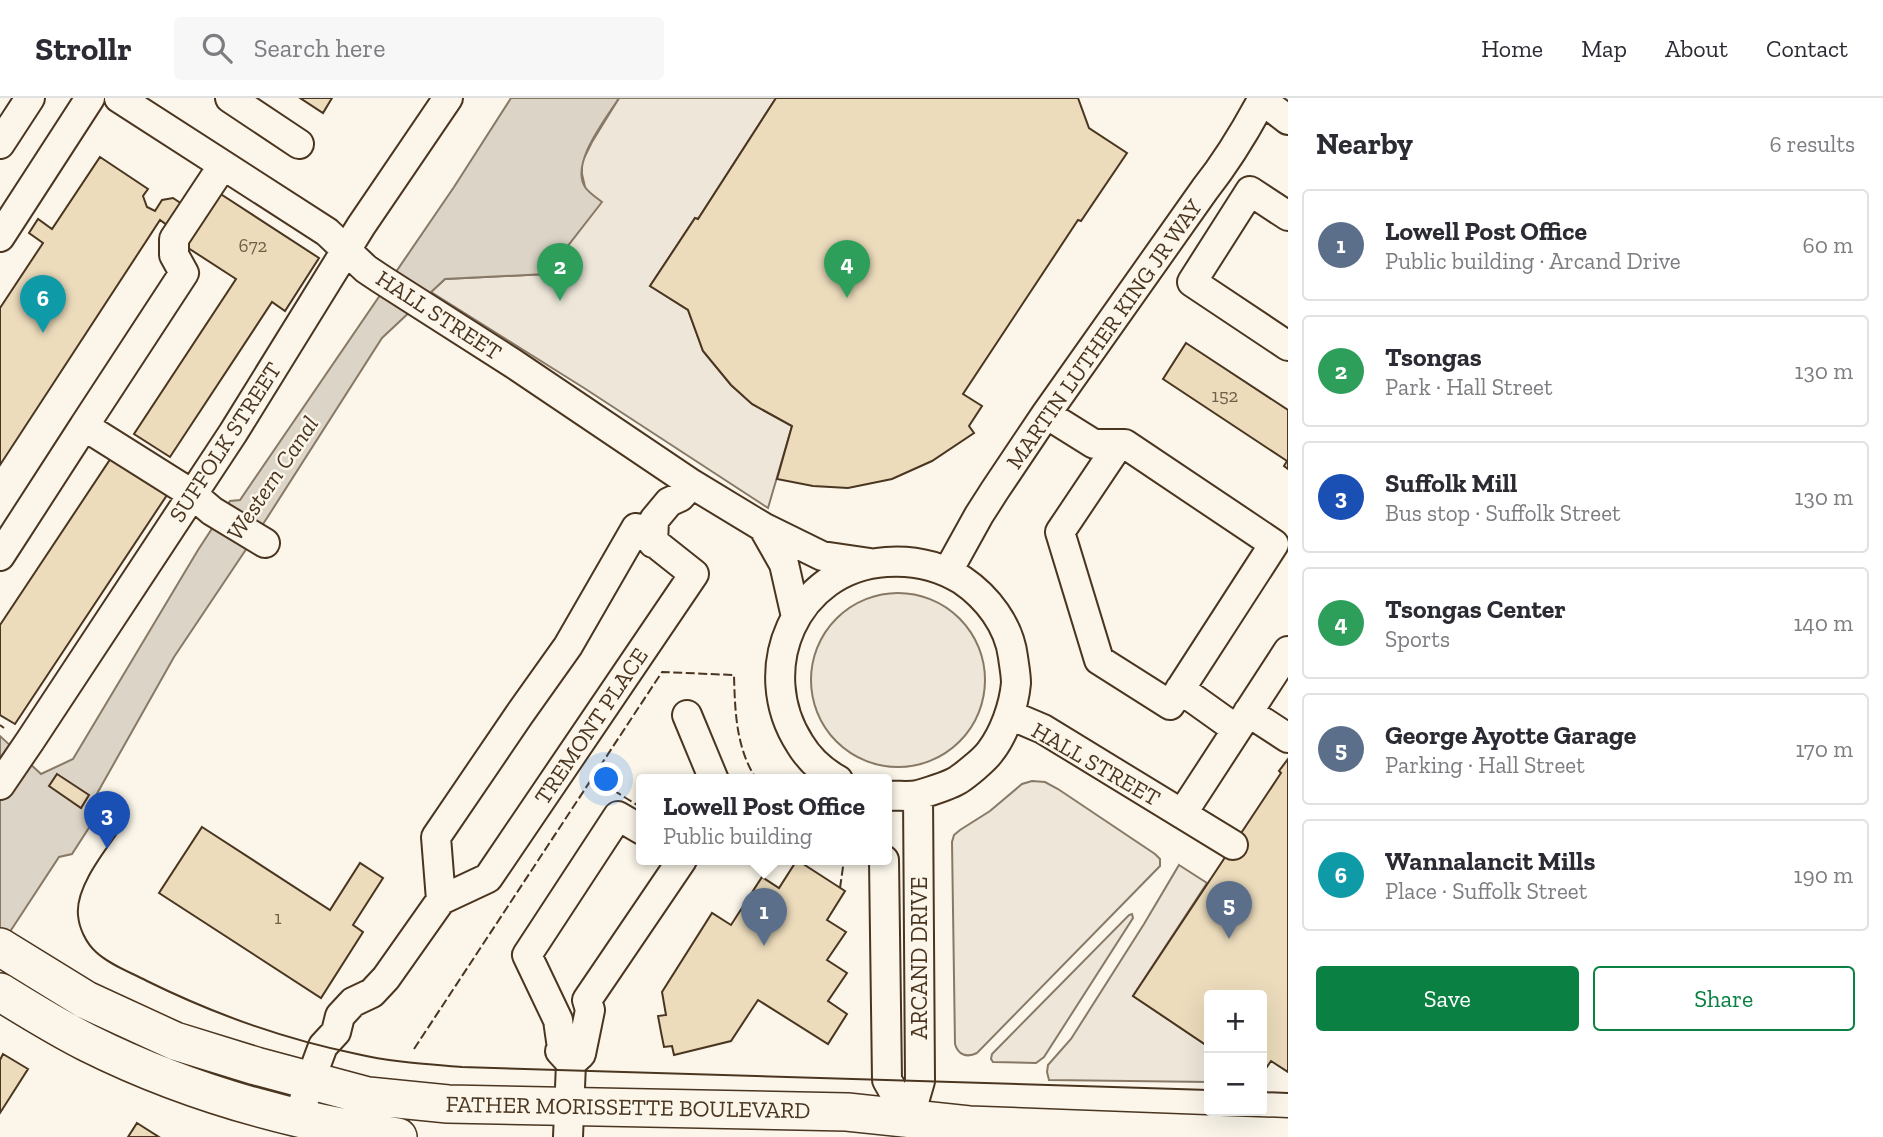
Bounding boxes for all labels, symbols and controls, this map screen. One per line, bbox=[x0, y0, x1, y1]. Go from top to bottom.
search box bbox=[174, 17, 664, 80]
text: Strollr bbox=[35, 29, 132, 68]
icon: search bbox=[198, 29, 236, 67]
text: Search here bbox=[254, 32, 385, 64]
text: Home bbox=[1481, 34, 1543, 63]
text: Map bbox=[1581, 34, 1627, 63]
text: About bbox=[1665, 34, 1728, 63]
text: Contact bbox=[1766, 34, 1848, 63]
text: Nearby bbox=[1316, 126, 1413, 162]
text: 6 results bbox=[1769, 130, 1855, 158]
street label: MARTIN LUTHER KING JR WAY bbox=[1000, 193, 1208, 474]
text: Lowell Post Office bbox=[1385, 215, 1587, 247]
text: 1 bbox=[1336, 231, 1346, 259]
text: 60 m bbox=[1802, 231, 1853, 259]
house number: 672 bbox=[239, 234, 267, 257]
pin: 4 bbox=[824, 240, 870, 298]
pin: 2 bbox=[537, 243, 583, 301]
text: Public building · Arcand Drive bbox=[1385, 247, 1681, 275]
street label: HALL STREET bbox=[371, 264, 507, 366]
pin: 6 bbox=[20, 275, 66, 333]
text: Tsongas bbox=[1385, 341, 1482, 373]
street label: SUFFOLK STREET bbox=[163, 357, 287, 527]
text: 2 bbox=[1335, 357, 1347, 385]
text: 130 m bbox=[1795, 357, 1853, 385]
text: Park · Hall Street bbox=[1385, 373, 1552, 401]
house number: 152 bbox=[1212, 384, 1238, 407]
water label: Western Canal bbox=[220, 410, 324, 546]
text: Suffolk Mill bbox=[1385, 467, 1517, 499]
text: 3 bbox=[1335, 483, 1347, 511]
text: 130 m bbox=[1795, 483, 1853, 511]
text: Bus stop · Suffolk Street bbox=[1385, 499, 1620, 527]
text: Tsongas Center bbox=[1385, 593, 1566, 625]
text: 4 bbox=[1334, 609, 1348, 637]
text: 140 m bbox=[1793, 609, 1853, 637]
text: Sports bbox=[1385, 625, 1450, 653]
street label: TREMONT PLACE bbox=[528, 642, 654, 810]
street label: HALL STREET bbox=[1027, 716, 1165, 812]
text: George Ayotte Garage bbox=[1385, 719, 1636, 751]
text: 5 bbox=[1335, 735, 1347, 763]
text: 170 m bbox=[1795, 735, 1853, 763]
text: Parking · Hall Street bbox=[1385, 751, 1585, 779]
your location bbox=[589, 762, 623, 796]
popup bbox=[636, 774, 892, 865]
text: Lowell Post Office bbox=[663, 790, 865, 822]
pin: 3 bbox=[84, 791, 130, 849]
text: Public building bbox=[663, 822, 812, 850]
text: Wannalancit Mills bbox=[1385, 845, 1595, 877]
text: 6 bbox=[1335, 861, 1347, 889]
text: 190 m bbox=[1794, 861, 1853, 889]
street label: ARCAND DRIVE bbox=[905, 876, 933, 1040]
text: Place · Suffolk Street bbox=[1385, 877, 1587, 905]
pin: 5 bbox=[1206, 881, 1252, 939]
pin: 1 bbox=[741, 888, 787, 946]
house number: 1 bbox=[274, 906, 282, 929]
button: Save bbox=[1316, 966, 1579, 1031]
button: Share bbox=[1593, 966, 1855, 1031]
map controls bbox=[1204, 990, 1267, 1116]
button: + bbox=[1204, 990, 1267, 1053]
button: − bbox=[1204, 1053, 1267, 1116]
street label: FATHER MORISSETTE BOULEVARD bbox=[445, 1090, 811, 1124]

